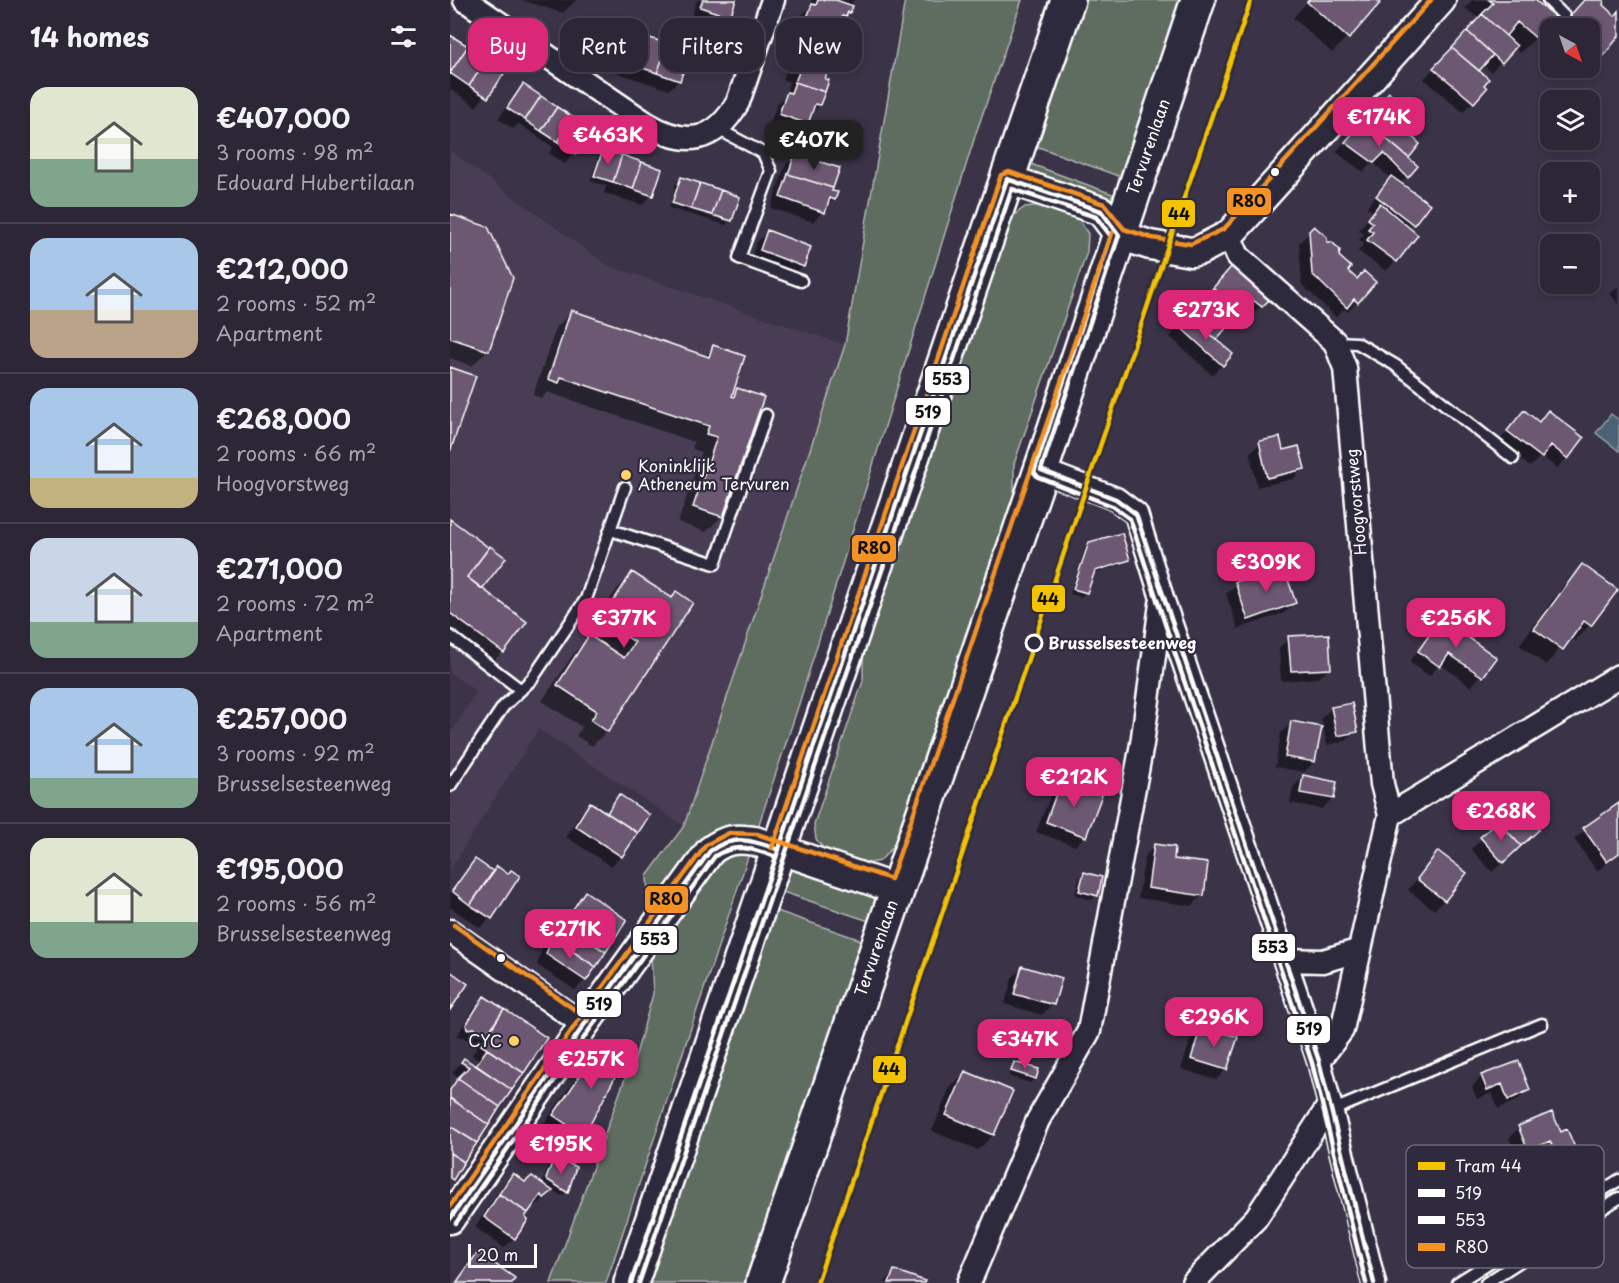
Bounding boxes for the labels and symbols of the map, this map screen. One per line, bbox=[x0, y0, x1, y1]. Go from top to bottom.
north arrow bbox=[1540, 18, 1600, 78]
street label: Tervurenlaan bbox=[1119, 95, 1175, 198]
pin: €174K bbox=[1337, 97, 1421, 148]
pin: €463K bbox=[566, 115, 650, 166]
pin: €407K bbox=[772, 120, 856, 171]
unlabelled marker bbox=[1269, 166, 1281, 178]
line badge: R80 bbox=[1226, 187, 1272, 216]
text: R80 bbox=[1232, 188, 1266, 212]
line badge: 44 bbox=[1161, 199, 1196, 228]
text: 44 bbox=[1168, 201, 1190, 225]
pin: €273K bbox=[1164, 290, 1248, 341]
line badge: 553 bbox=[924, 365, 970, 394]
text: 553 bbox=[932, 366, 962, 390]
line badge: 519 bbox=[905, 397, 951, 426]
text: 519 bbox=[915, 399, 942, 423]
street label: Hoogvorstweg bbox=[1338, 448, 1372, 556]
place label: Koninklijk Atheneum Tervuren bbox=[638, 453, 790, 495]
marker: Koninklijk Atheneum Tervuren bbox=[619, 468, 633, 482]
line badge: R80 bbox=[851, 534, 897, 563]
text: R80 bbox=[857, 535, 891, 559]
pin: €309K bbox=[1224, 542, 1308, 593]
line badge: 44 bbox=[1031, 584, 1066, 613]
text: 44 bbox=[1037, 586, 1059, 610]
pin: €377K bbox=[582, 598, 666, 649]
pin: €256K bbox=[1414, 598, 1498, 649]
place label: Brusselsesteenweg bbox=[1048, 630, 1197, 654]
marker: Brusselsesteenweg bbox=[1025, 634, 1043, 652]
pin: €212K bbox=[1032, 757, 1116, 808]
pin: €268K bbox=[1459, 791, 1543, 842]
line badge: R80 bbox=[644, 885, 689, 914]
text: R80 bbox=[649, 886, 683, 910]
street label: Tervurenlaan bbox=[847, 896, 903, 999]
pin: €271K bbox=[528, 909, 612, 960]
line badge: 553 bbox=[632, 925, 678, 954]
text: 553 bbox=[640, 926, 670, 950]
line badge: 553 bbox=[1251, 933, 1296, 962]
text: 553 bbox=[1258, 934, 1288, 958]
unlabelled marker bbox=[495, 952, 507, 964]
line badge: 519 bbox=[576, 990, 622, 1018]
text: 519 bbox=[586, 991, 613, 1015]
pin: €296K bbox=[1172, 997, 1256, 1048]
line badge: 519 bbox=[1286, 1015, 1331, 1044]
text: 519 bbox=[1296, 1016, 1323, 1040]
pin: €347K bbox=[983, 1019, 1067, 1070]
place label: CYC bbox=[468, 1028, 502, 1052]
marker: CYC bbox=[507, 1034, 521, 1048]
pin: €257K bbox=[549, 1039, 633, 1090]
line badge: 44 bbox=[872, 1055, 907, 1084]
text: 44 bbox=[878, 1056, 900, 1080]
pin: €195K bbox=[519, 1124, 603, 1175]
legend bbox=[1406, 1145, 1604, 1268]
text: Tram 44 bbox=[1455, 1153, 1522, 1177]
text: 519 bbox=[1455, 1180, 1482, 1204]
text: 553 bbox=[1455, 1207, 1486, 1231]
text: R80 bbox=[1455, 1234, 1488, 1258]
scale bar bbox=[468, 1241, 537, 1268]

